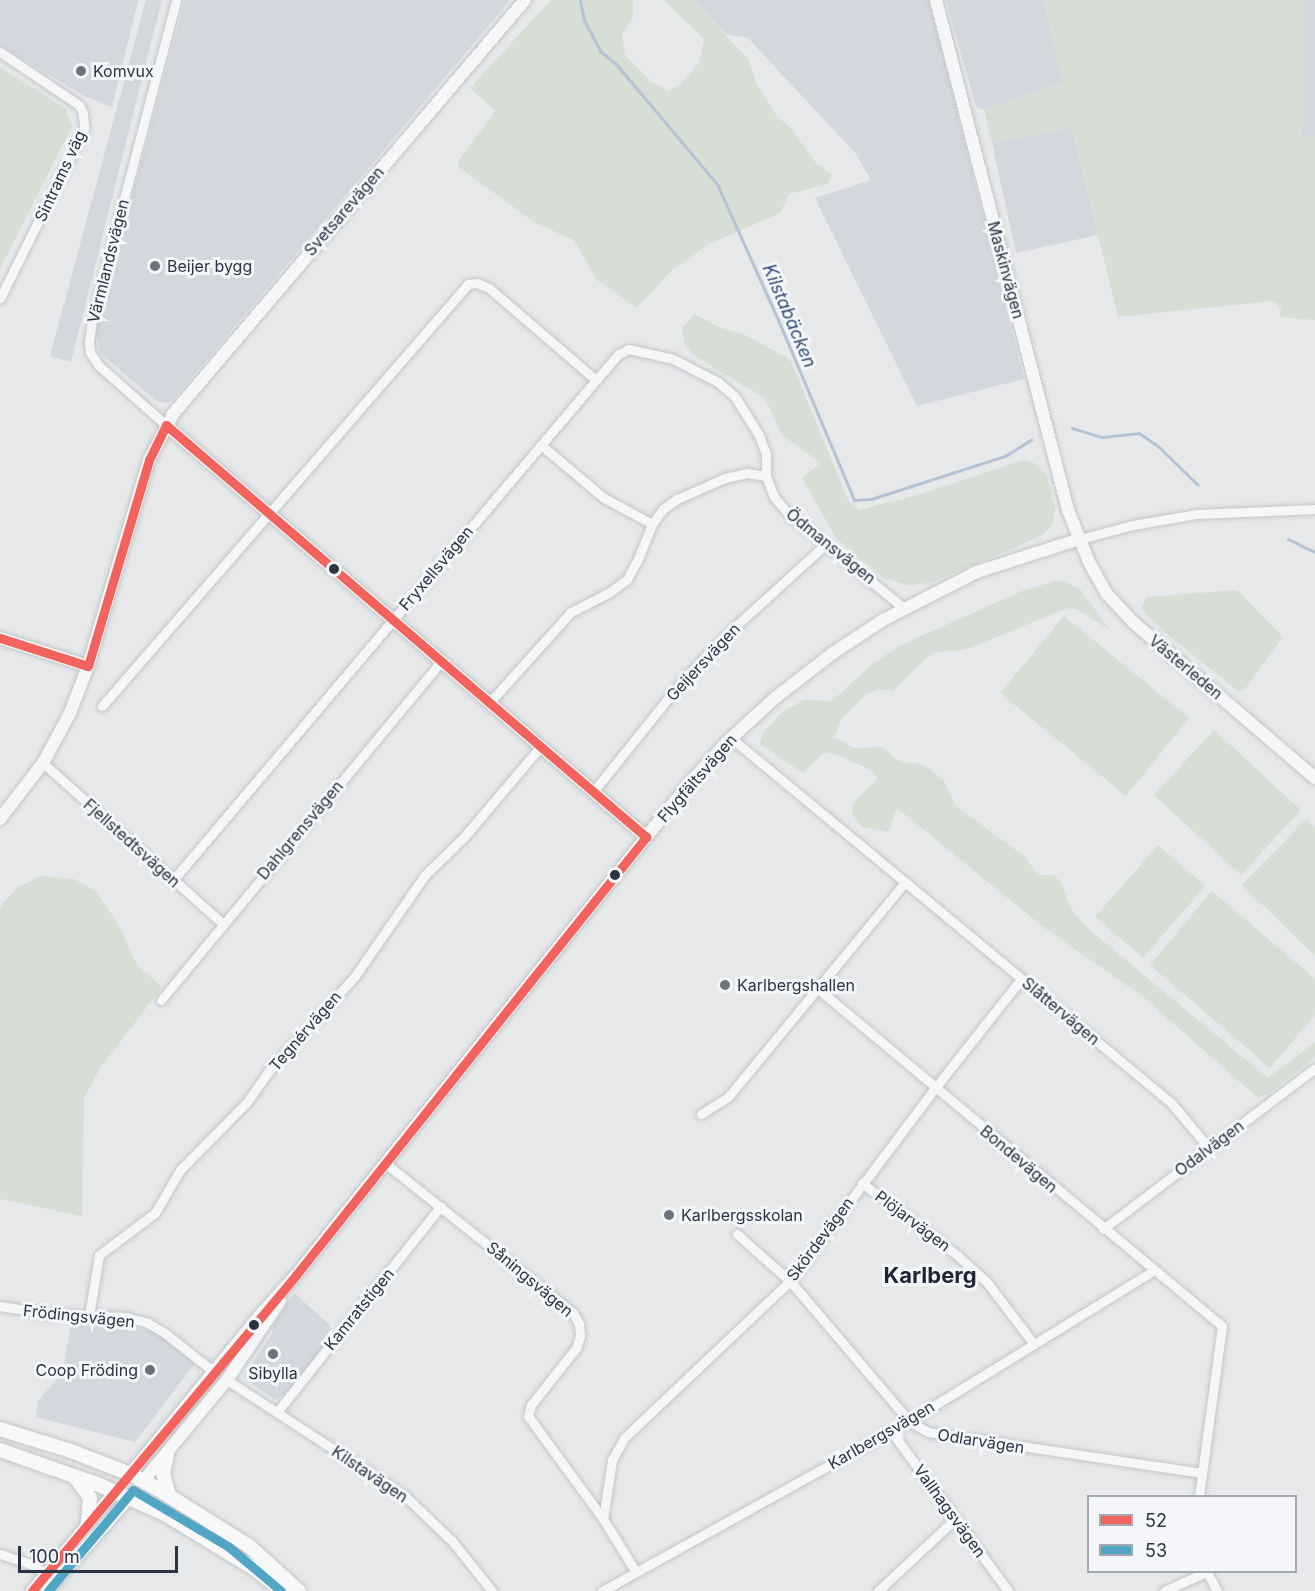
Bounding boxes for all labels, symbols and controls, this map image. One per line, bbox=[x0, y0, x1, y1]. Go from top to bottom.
place label: Komvux bbox=[93, 61, 154, 81]
marker: Komvux bbox=[74, 64, 88, 78]
street label: Sintrams väg bbox=[30, 127, 90, 225]
street label: Svetsarevägen bbox=[300, 162, 388, 260]
street label: Värmlandsvägen bbox=[83, 197, 133, 325]
street label: Maskinvägen bbox=[984, 219, 1028, 321]
place label: Beijer bygg bbox=[167, 256, 252, 276]
marker: Beijer bygg bbox=[148, 259, 162, 273]
water label: Kilstabäcken bbox=[757, 261, 821, 371]
street label: Ödmansvägen bbox=[782, 504, 880, 588]
street label: Fryxellsvägen bbox=[395, 522, 477, 614]
unlabelled marker bbox=[328, 563, 340, 575]
street label: Geijersvägen bbox=[662, 619, 744, 705]
street label: Västerleden bbox=[1145, 631, 1227, 703]
street label: Flygfältsvägen bbox=[653, 730, 741, 826]
street label: Dahlgrensvägen bbox=[253, 777, 347, 883]
street label: Fjellstedtsvägen bbox=[80, 795, 184, 891]
unlabelled marker bbox=[609, 869, 621, 881]
street label: Slåttervägen bbox=[1018, 973, 1104, 1049]
place label: Karlbergshallen bbox=[737, 975, 855, 995]
marker: Karlbergshallen bbox=[718, 978, 732, 992]
street label: Tegnérvägen bbox=[265, 987, 345, 1075]
street label: Odalvägen bbox=[1171, 1116, 1247, 1180]
street label: Bondevägen bbox=[977, 1121, 1061, 1197]
street label: Plöjarvägen bbox=[872, 1186, 954, 1256]
street label: Skördevägen bbox=[782, 1194, 858, 1284]
place label: Karlbergsskolan bbox=[681, 1205, 803, 1225]
marker: Karlbergsskolan bbox=[662, 1208, 676, 1222]
street label: Såningsvägen bbox=[483, 1237, 577, 1321]
district label: Karlberg bbox=[883, 1263, 977, 1289]
street label: Kamratstigen bbox=[320, 1264, 398, 1354]
street label: Frödingsvägen bbox=[22, 1301, 136, 1331]
unlabelled marker bbox=[248, 1319, 260, 1331]
marker: Sibylla bbox=[266, 1347, 280, 1361]
place label: Coop Fröding bbox=[36, 1360, 138, 1380]
marker: Coop Fröding bbox=[143, 1363, 157, 1377]
place label: Sibylla bbox=[248, 1363, 298, 1383]
street label: Karlbergsvägen bbox=[824, 1397, 938, 1473]
street label: Odlarvägen bbox=[936, 1425, 1026, 1457]
street label: Kilstavägen bbox=[328, 1442, 412, 1506]
street label: Vallhagsvägen bbox=[910, 1461, 990, 1561]
legend bbox=[1087, 1495, 1297, 1573]
text: 52 bbox=[1145, 1510, 1167, 1531]
scale bar bbox=[21, 1534, 182, 1572]
text: 53 bbox=[1145, 1540, 1167, 1561]
text: 100 m bbox=[29, 1546, 80, 1567]

